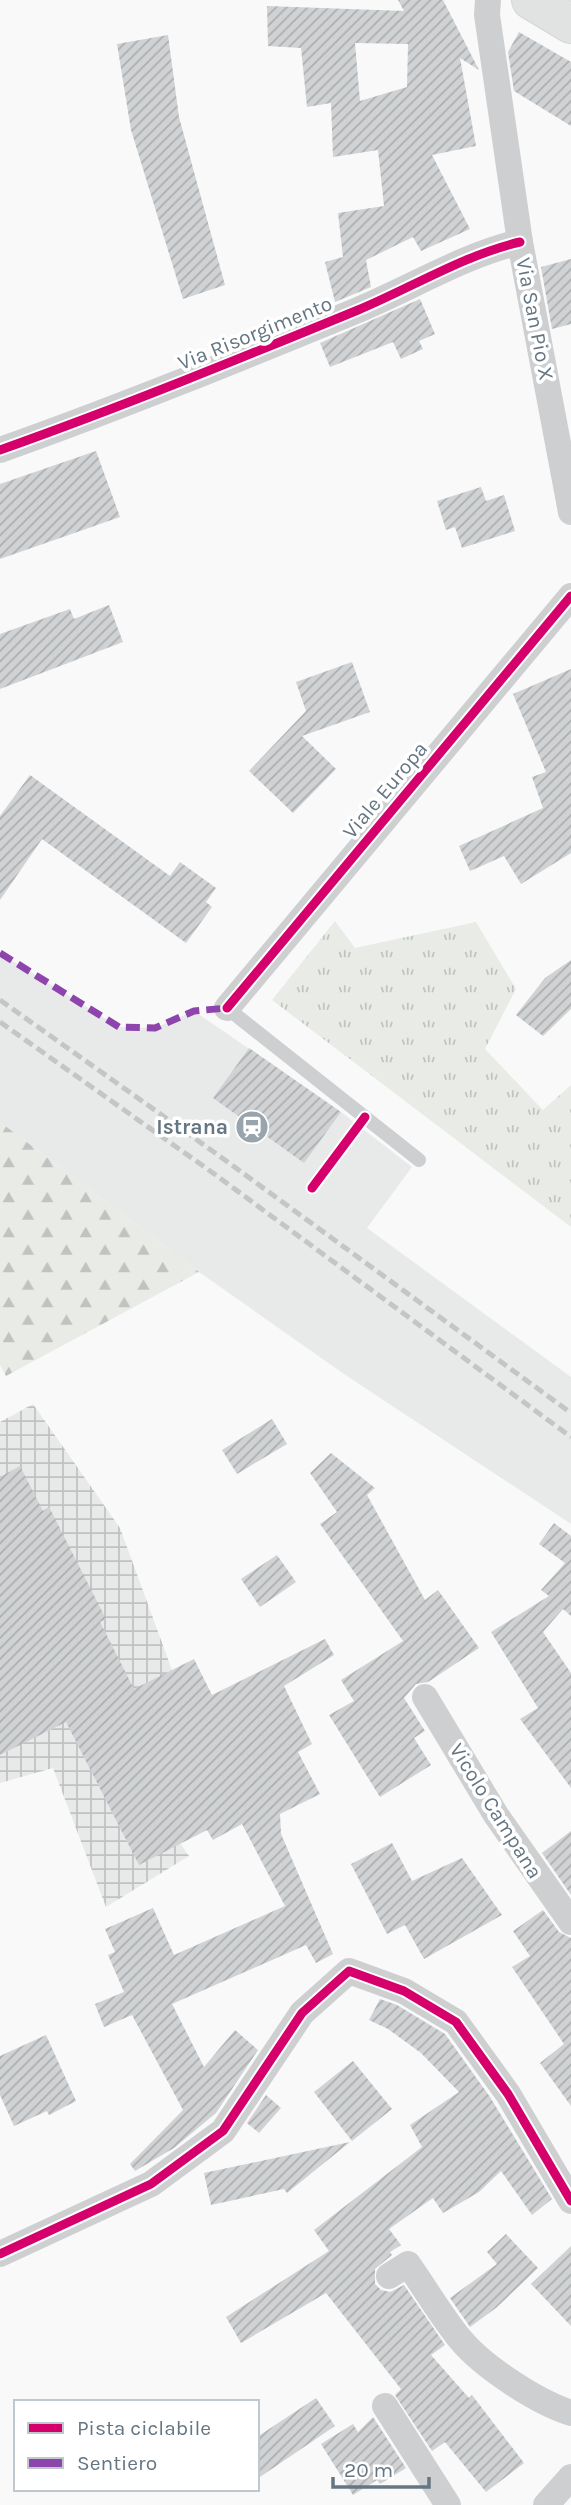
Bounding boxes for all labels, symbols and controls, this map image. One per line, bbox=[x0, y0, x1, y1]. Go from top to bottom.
street label: Via San Pio X bbox=[511, 256, 559, 382]
street label: Via Risorgimento bbox=[174, 291, 336, 375]
street label: Viale Europa bbox=[338, 737, 432, 843]
station icon: Istrana bbox=[233, 1108, 271, 1146]
place label: Istrana bbox=[156, 1115, 228, 1139]
street label: Vicolo Campana bbox=[445, 1739, 547, 1883]
legend bbox=[14, 2400, 259, 2491]
text: Pista ciclabile bbox=[77, 2416, 211, 2440]
scale bar bbox=[333, 2446, 429, 2490]
text: Sentiero bbox=[77, 2451, 157, 2475]
text: 20 m bbox=[344, 2458, 393, 2482]

